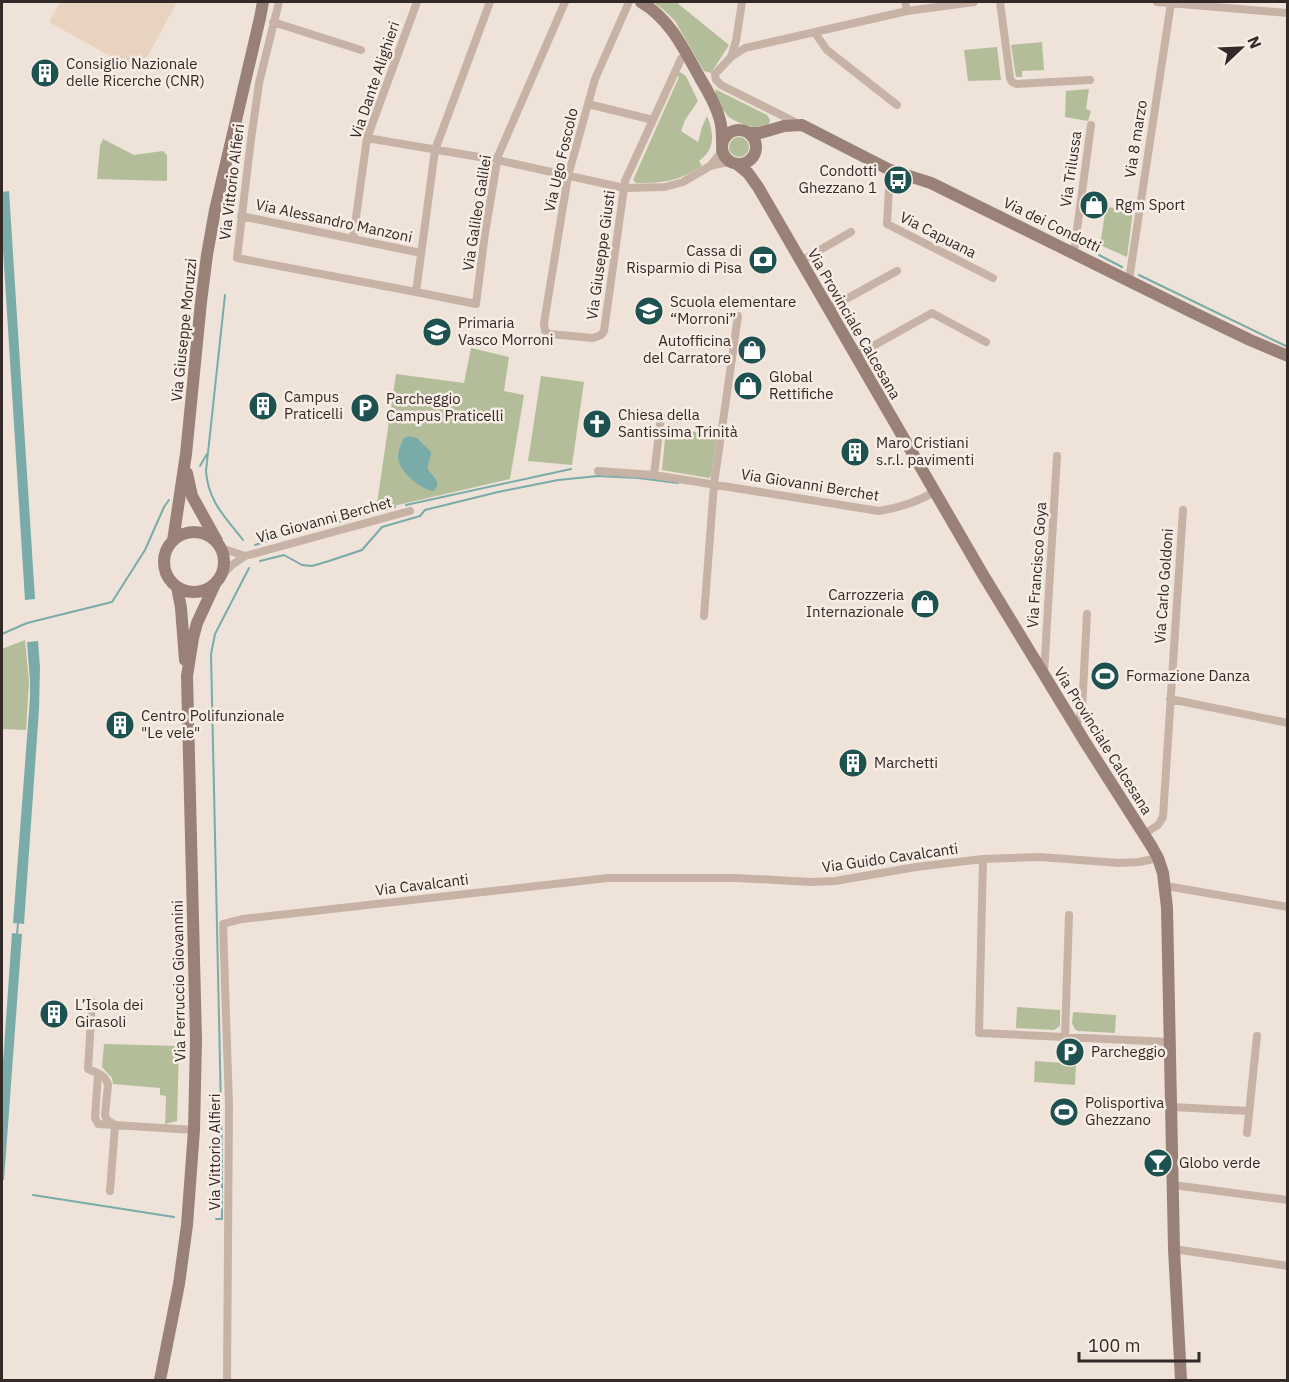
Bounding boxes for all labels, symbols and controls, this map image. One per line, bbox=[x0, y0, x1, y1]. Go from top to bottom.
north arrow bbox=[1211, 18, 1271, 78]
street label: Via Dante Alighieri bbox=[345, 19, 404, 141]
text: N bbox=[1243, 33, 1266, 51]
place label: Consiglio Nazionale delle Ricerche (CNR) bbox=[66, 54, 205, 90]
building icon: Consiglio Nazionale delle Ricerche (CNR) bbox=[29, 57, 61, 89]
street label: Via 8 marzo bbox=[1120, 99, 1151, 179]
street label: Via Ugo Foscolo bbox=[539, 106, 582, 214]
street label: Via Vittorio Alfieri bbox=[215, 123, 248, 241]
street label: Via Trilussa bbox=[1056, 130, 1085, 208]
street label: Via Galileo Galilei bbox=[458, 154, 495, 272]
place label: Condotti Ghezzano 1 bbox=[799, 161, 877, 197]
bus stop icon: Condotti Ghezzano 1 bbox=[882, 164, 914, 196]
street label: Via Giuseppe Giusti bbox=[582, 189, 619, 321]
shop icon: Rgm Sport bbox=[1078, 189, 1110, 221]
street label: Via dei Condotti bbox=[1000, 193, 1104, 256]
street label: Via Alessandro Manzoni bbox=[254, 195, 414, 246]
place label: Rgm Sport bbox=[1115, 195, 1185, 214]
street label: Via Capuana bbox=[897, 207, 980, 262]
place label: Cassa di Risparmio di Pisa bbox=[626, 241, 742, 277]
bank icon: Cassa di Risparmio di Pisa bbox=[747, 244, 779, 276]
street label: Via Provinciale Calcesana bbox=[803, 245, 905, 402]
street label: Via Giuseppe Moruzzi bbox=[167, 257, 200, 403]
place label: Scuola elementare “Morroni” bbox=[670, 292, 796, 328]
school or university icon: Scuola elementare “Morroni” bbox=[633, 295, 665, 327]
place label: Primaria Vasco Morroni bbox=[458, 313, 554, 349]
school or university icon: Primaria Vasco Morroni bbox=[421, 316, 453, 348]
place label: Autofficina del Carratore bbox=[643, 331, 731, 367]
shop icon: Autofficina del Carratore bbox=[736, 334, 768, 366]
place label: Global Rettifiche bbox=[769, 367, 834, 403]
shop icon: Global Rettifiche bbox=[732, 370, 764, 402]
place label: Campus Praticelli bbox=[284, 387, 343, 423]
place label: Parcheggio Campus Praticelli bbox=[386, 389, 503, 425]
building icon: Campus Praticelli bbox=[247, 390, 279, 422]
parking icon: Parcheggio Campus Praticelli bbox=[349, 392, 381, 424]
place label: Chiesa della Santissima Trinità bbox=[618, 405, 738, 441]
church icon: Chiesa della Santissima Trinità bbox=[581, 408, 613, 440]
place label: Maro Cristiani s.r.l. pavimenti bbox=[876, 433, 974, 469]
building icon: Maro Cristiani s.r.l. pavimenti bbox=[839, 436, 871, 468]
street label: Via Giovanni Berchet bbox=[740, 464, 880, 505]
street label: Via Giovanni Berchet bbox=[254, 492, 394, 547]
street label: Via Francisco Goya bbox=[1023, 501, 1050, 629]
street label: Via Carlo Goldoni bbox=[1150, 528, 1177, 644]
place label: Carrozzeria Internazionale bbox=[806, 585, 904, 621]
shop icon: Carrozzeria Internazionale bbox=[909, 588, 941, 620]
sports icon: Formazione Danza bbox=[1089, 660, 1121, 692]
street label: Via Provinciale Calcesana bbox=[1050, 663, 1157, 818]
place label: Formazione Danza bbox=[1126, 666, 1250, 685]
place label: Centro Polifunzionale "Le vele" bbox=[141, 706, 285, 742]
building icon: Centro Polifunzionale "Le vele" bbox=[104, 709, 136, 741]
building icon: Marchetti bbox=[837, 747, 869, 779]
place label: Marchetti bbox=[874, 753, 938, 772]
street label: Via Guido Cavalcanti bbox=[821, 839, 959, 876]
street label: Via Cavalcanti bbox=[374, 869, 470, 900]
street label: Via Ferruccio Giovannini bbox=[168, 900, 189, 1062]
place label: L’Isola dei Girasoli bbox=[75, 995, 144, 1031]
building icon: L’Isola dei Girasoli bbox=[38, 998, 70, 1030]
parking icon: Parcheggio bbox=[1054, 1036, 1086, 1068]
place label: Parcheggio bbox=[1091, 1042, 1166, 1061]
place label: Polisportiva Ghezzano bbox=[1085, 1093, 1164, 1129]
street label: Via Vittorio Alfieri bbox=[205, 1094, 224, 1210]
sports icon: Polisportiva Ghezzano bbox=[1048, 1096, 1080, 1128]
bar icon: Globo verde bbox=[1142, 1147, 1174, 1179]
place label: Globo verde bbox=[1179, 1153, 1260, 1172]
scale bar bbox=[1079, 1325, 1199, 1363]
text: 100 m bbox=[1088, 1334, 1140, 1357]

